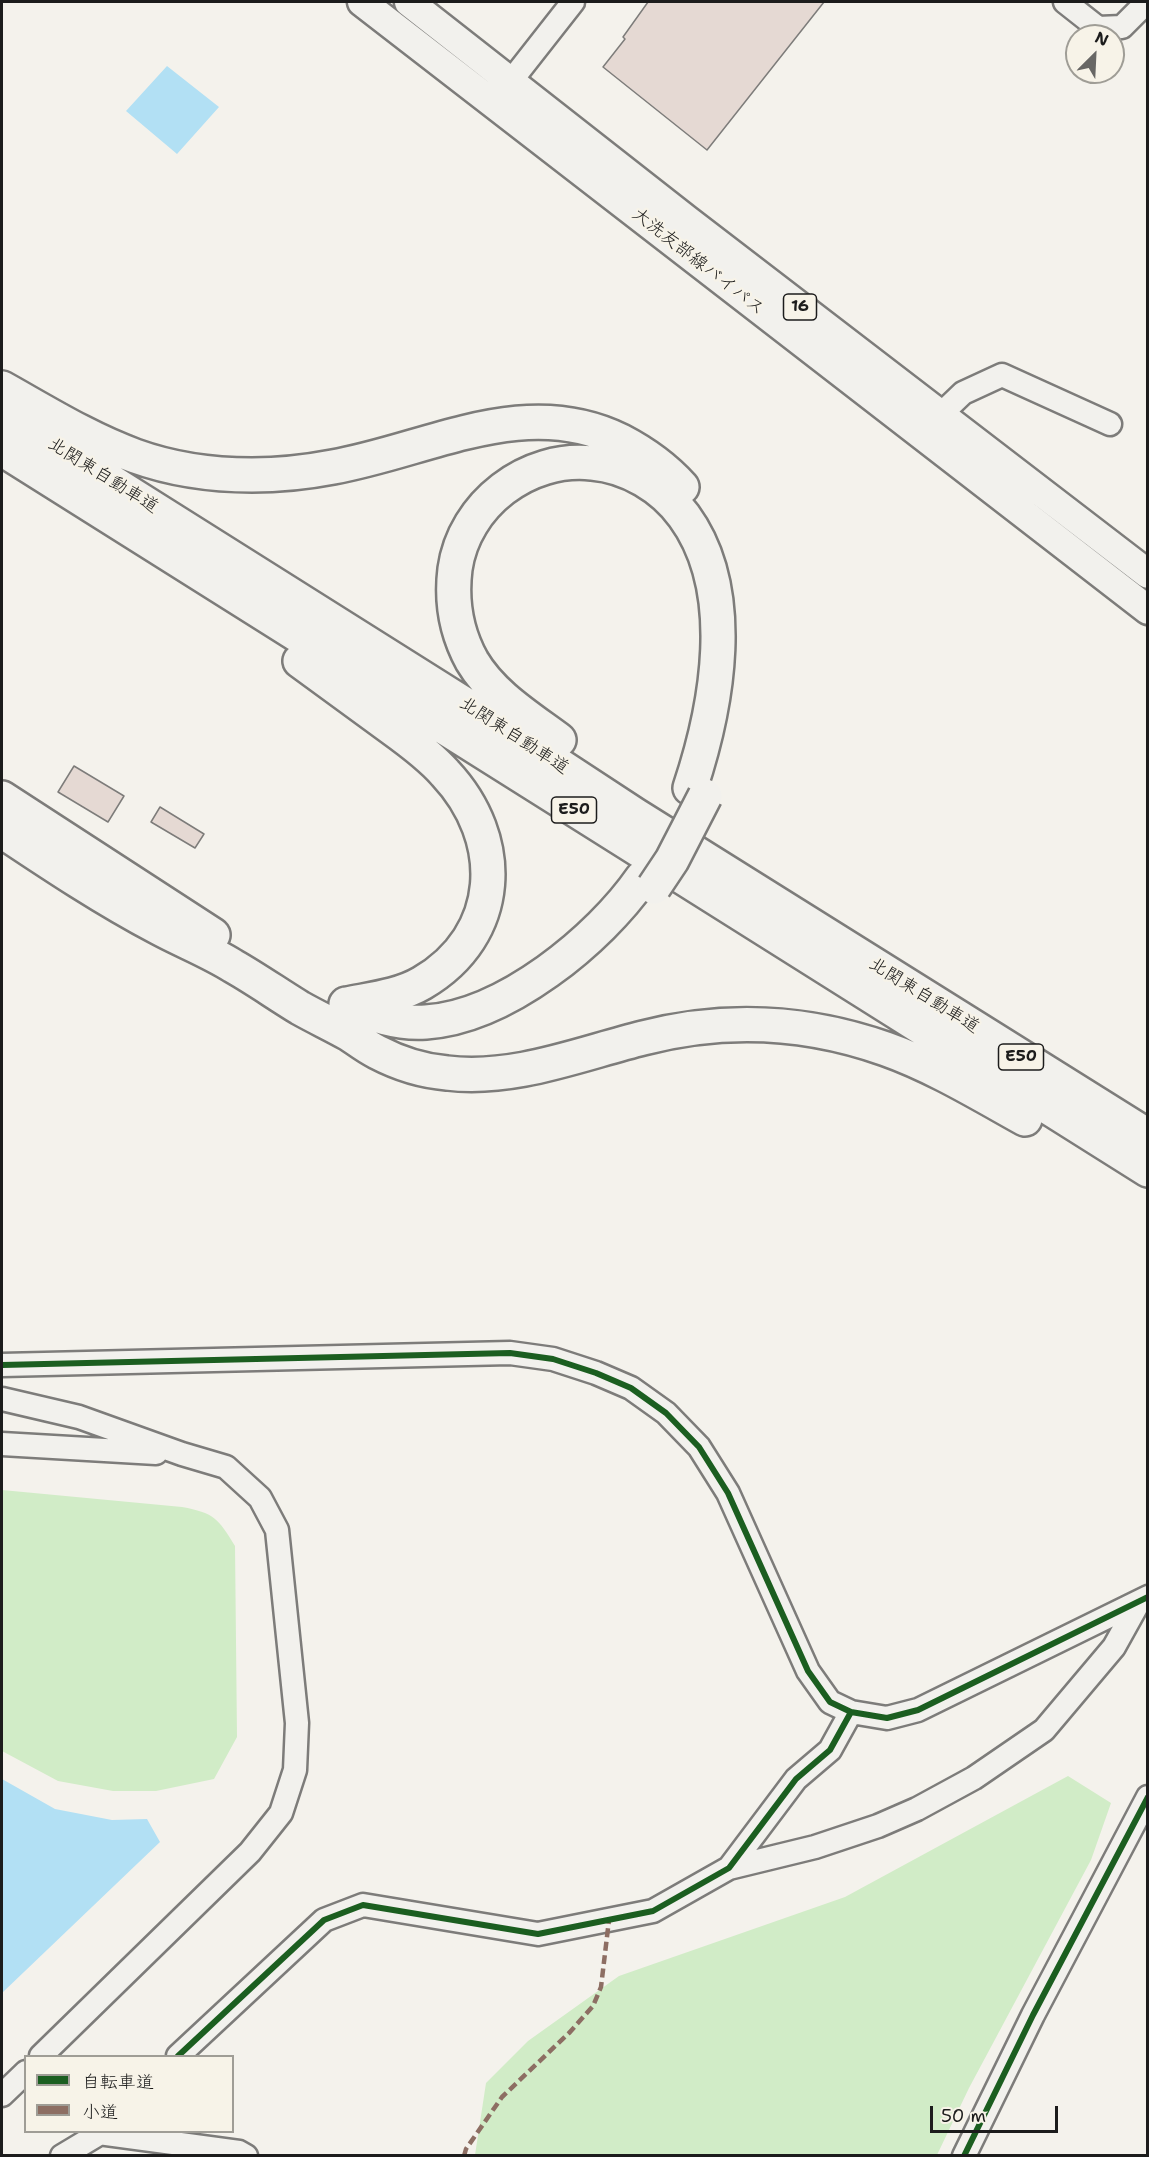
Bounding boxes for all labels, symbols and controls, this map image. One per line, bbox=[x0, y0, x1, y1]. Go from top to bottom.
north arrow bbox=[1065, 24, 1125, 84]
text: N bbox=[1092, 27, 1112, 51]
street label: 大洗友部線バイパス bbox=[628, 204, 768, 320]
road number: 16 bbox=[784, 294, 816, 320]
street label: 北関東自動車道 bbox=[44, 433, 162, 519]
street label: 北関東自動車道 bbox=[455, 693, 573, 779]
road number: E50 bbox=[552, 797, 596, 823]
street label: 北関東自動車道 bbox=[865, 953, 983, 1039]
road number: E50 bbox=[998, 1044, 1044, 1070]
legend bbox=[24, 2055, 234, 2133]
text: 自転車道 bbox=[82, 2070, 154, 2094]
scale bar bbox=[933, 2094, 1060, 2132]
text: 小道 bbox=[82, 2100, 118, 2124]
text: 50 m bbox=[941, 2104, 986, 2128]

